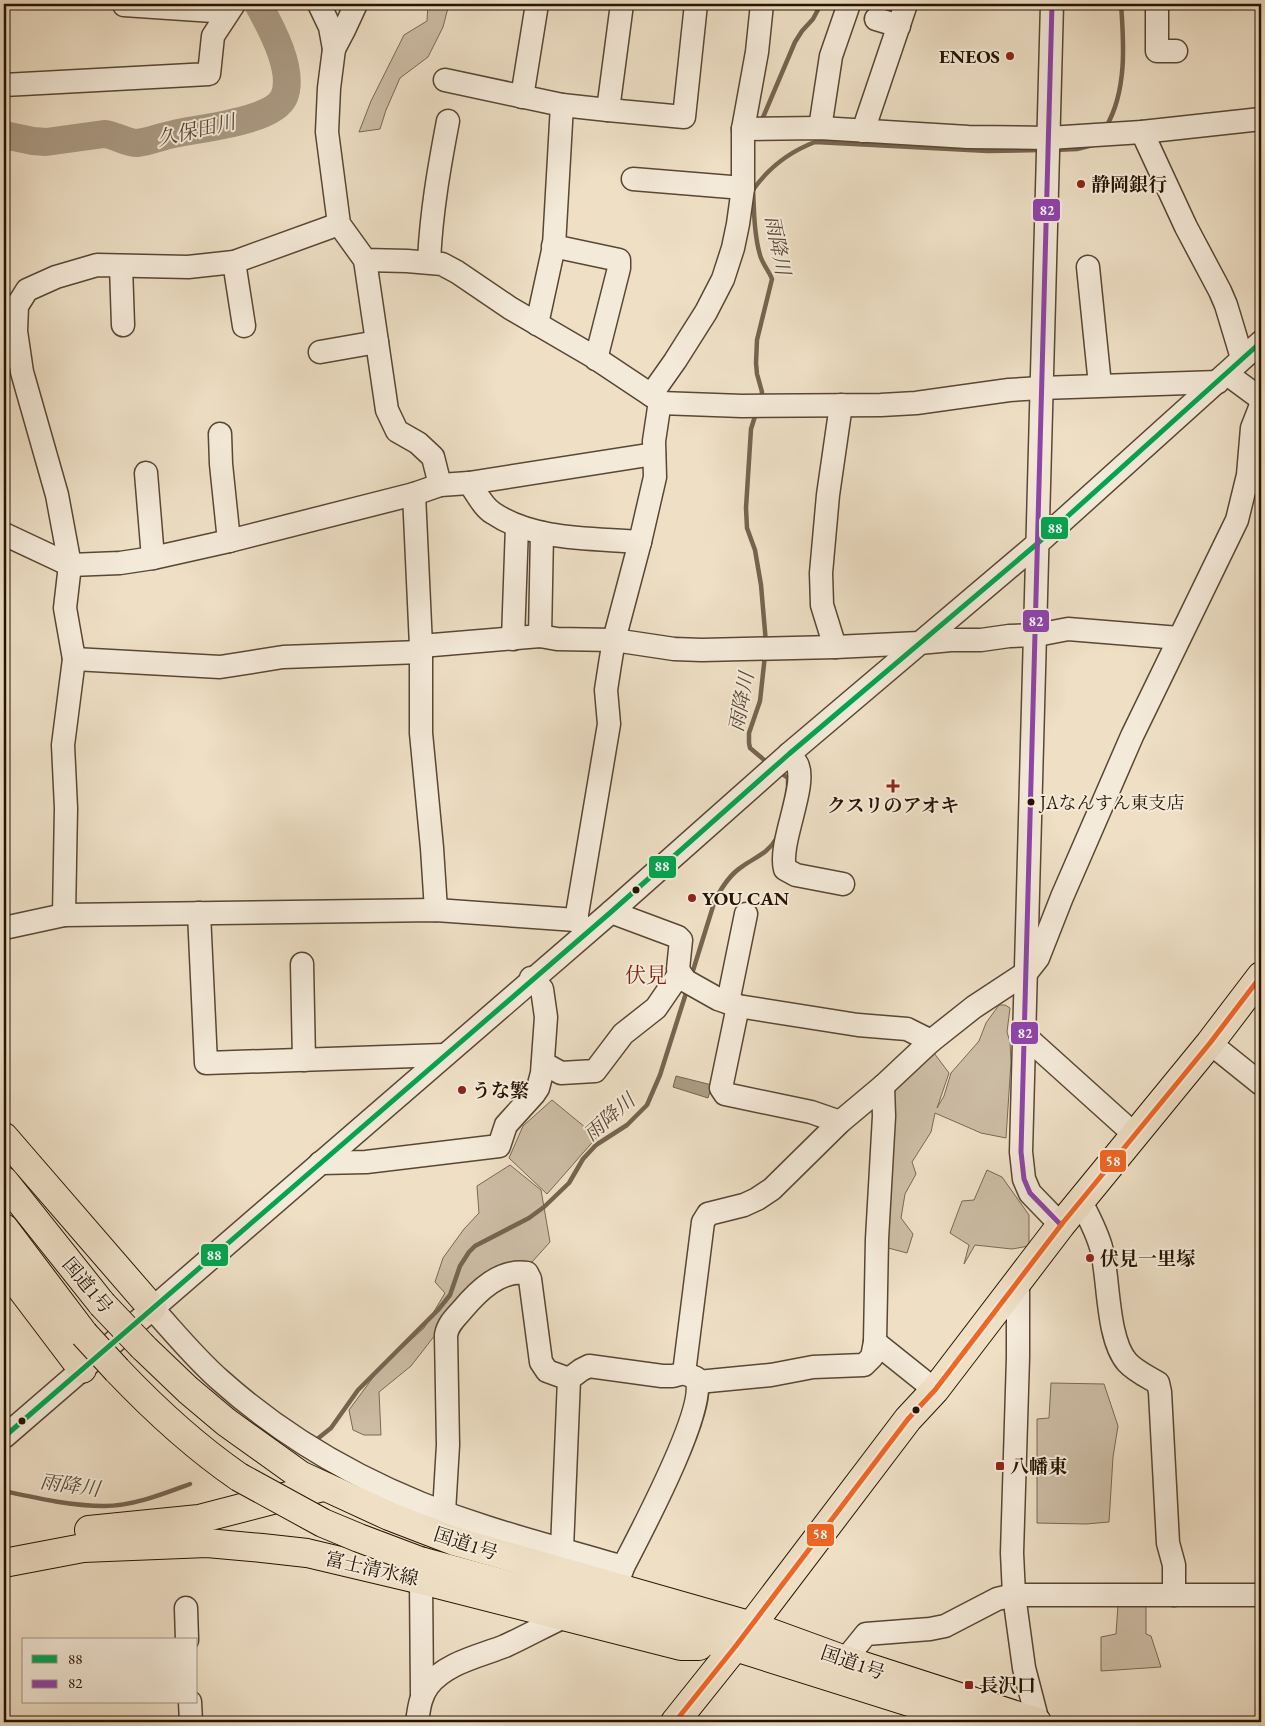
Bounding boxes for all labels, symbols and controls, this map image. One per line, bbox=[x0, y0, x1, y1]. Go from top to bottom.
place label: ENEOS bbox=[939, 44, 1000, 69]
marker: ENEOS bbox=[1004, 50, 1016, 62]
water label: 久保田川 bbox=[154, 108, 240, 152]
place label: 静岡銀行 bbox=[1091, 172, 1167, 197]
marker: 静岡銀行 bbox=[1075, 178, 1087, 190]
line badge: 82 bbox=[1032, 198, 1061, 222]
text: 82 bbox=[1040, 201, 1055, 219]
water label: 雨降川 bbox=[760, 213, 797, 279]
line badge: 88 bbox=[1040, 516, 1069, 540]
text: 88 bbox=[1048, 519, 1062, 537]
line badge: 82 bbox=[1022, 609, 1050, 633]
text: 82 bbox=[1029, 612, 1044, 630]
water label: 雨降川 bbox=[723, 668, 760, 734]
marker: クスリのアオキ bbox=[887, 780, 899, 792]
place label: JAなんすん東支店 bbox=[1038, 791, 1185, 814]
place label: クスリのアオキ bbox=[827, 793, 959, 818]
marker: JAなんすん東支店 bbox=[1026, 797, 1036, 807]
line badge: 88 bbox=[648, 855, 677, 879]
text: 88 bbox=[655, 857, 669, 875]
unlabelled marker bbox=[631, 885, 641, 895]
place label: YOU CAN bbox=[702, 886, 790, 911]
marker: YOU CAN bbox=[686, 892, 698, 904]
district label: 伏見 bbox=[625, 961, 667, 988]
line badge: 82 bbox=[1010, 1021, 1039, 1045]
text: 82 bbox=[1018, 1024, 1033, 1042]
place label: うな繁 bbox=[472, 1078, 529, 1103]
marker: うな繁 bbox=[456, 1084, 468, 1096]
water label: 雨降川 bbox=[578, 1086, 642, 1146]
line badge: 58 bbox=[1099, 1149, 1127, 1173]
text: 58 bbox=[1106, 1152, 1120, 1170]
line badge: 88 bbox=[200, 1243, 229, 1267]
text: 88 bbox=[207, 1246, 221, 1264]
place label: 伏見一里塚 bbox=[1100, 1246, 1195, 1271]
street label: 国道1号 bbox=[57, 1252, 118, 1319]
marker: 伏見一里塚 bbox=[1084, 1252, 1096, 1264]
unlabelled marker bbox=[911, 1405, 921, 1415]
unlabelled marker bbox=[17, 1416, 27, 1426]
place label: 八幡東 bbox=[1010, 1454, 1067, 1479]
marker: 八幡東 bbox=[994, 1460, 1006, 1472]
water label: 雨降川 bbox=[38, 1468, 103, 1502]
street label: 国道1号 bbox=[431, 1521, 501, 1566]
line badge: 58 bbox=[806, 1523, 835, 1547]
text: 58 bbox=[813, 1525, 827, 1543]
street label: 富士清水線 bbox=[323, 1546, 421, 1591]
legend bbox=[22, 1638, 198, 1704]
street label: 国道1号 bbox=[818, 1640, 888, 1685]
text: 88 bbox=[68, 1649, 82, 1668]
text: 82 bbox=[68, 1673, 83, 1692]
place label: 長沢口 bbox=[979, 1673, 1036, 1698]
marker: 長沢口 bbox=[963, 1679, 975, 1691]

